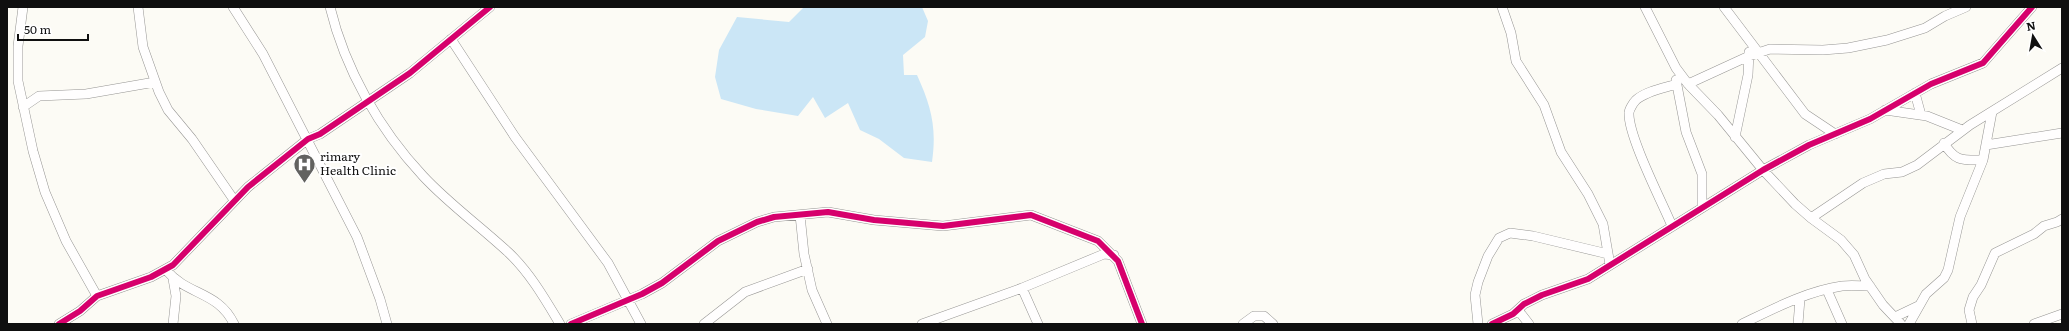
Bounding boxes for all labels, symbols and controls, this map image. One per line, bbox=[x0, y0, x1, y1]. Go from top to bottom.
scale bar bbox=[18, 16, 88, 42]
north arrow bbox=[2013, 16, 2053, 56]
text: N bbox=[2025, 16, 2037, 34]
text: 50 m bbox=[24, 20, 51, 38]
place label: rimary Health Clinic bbox=[320, 147, 396, 179]
hospital icon: rimary Health Clinic bbox=[291, 151, 317, 184]

